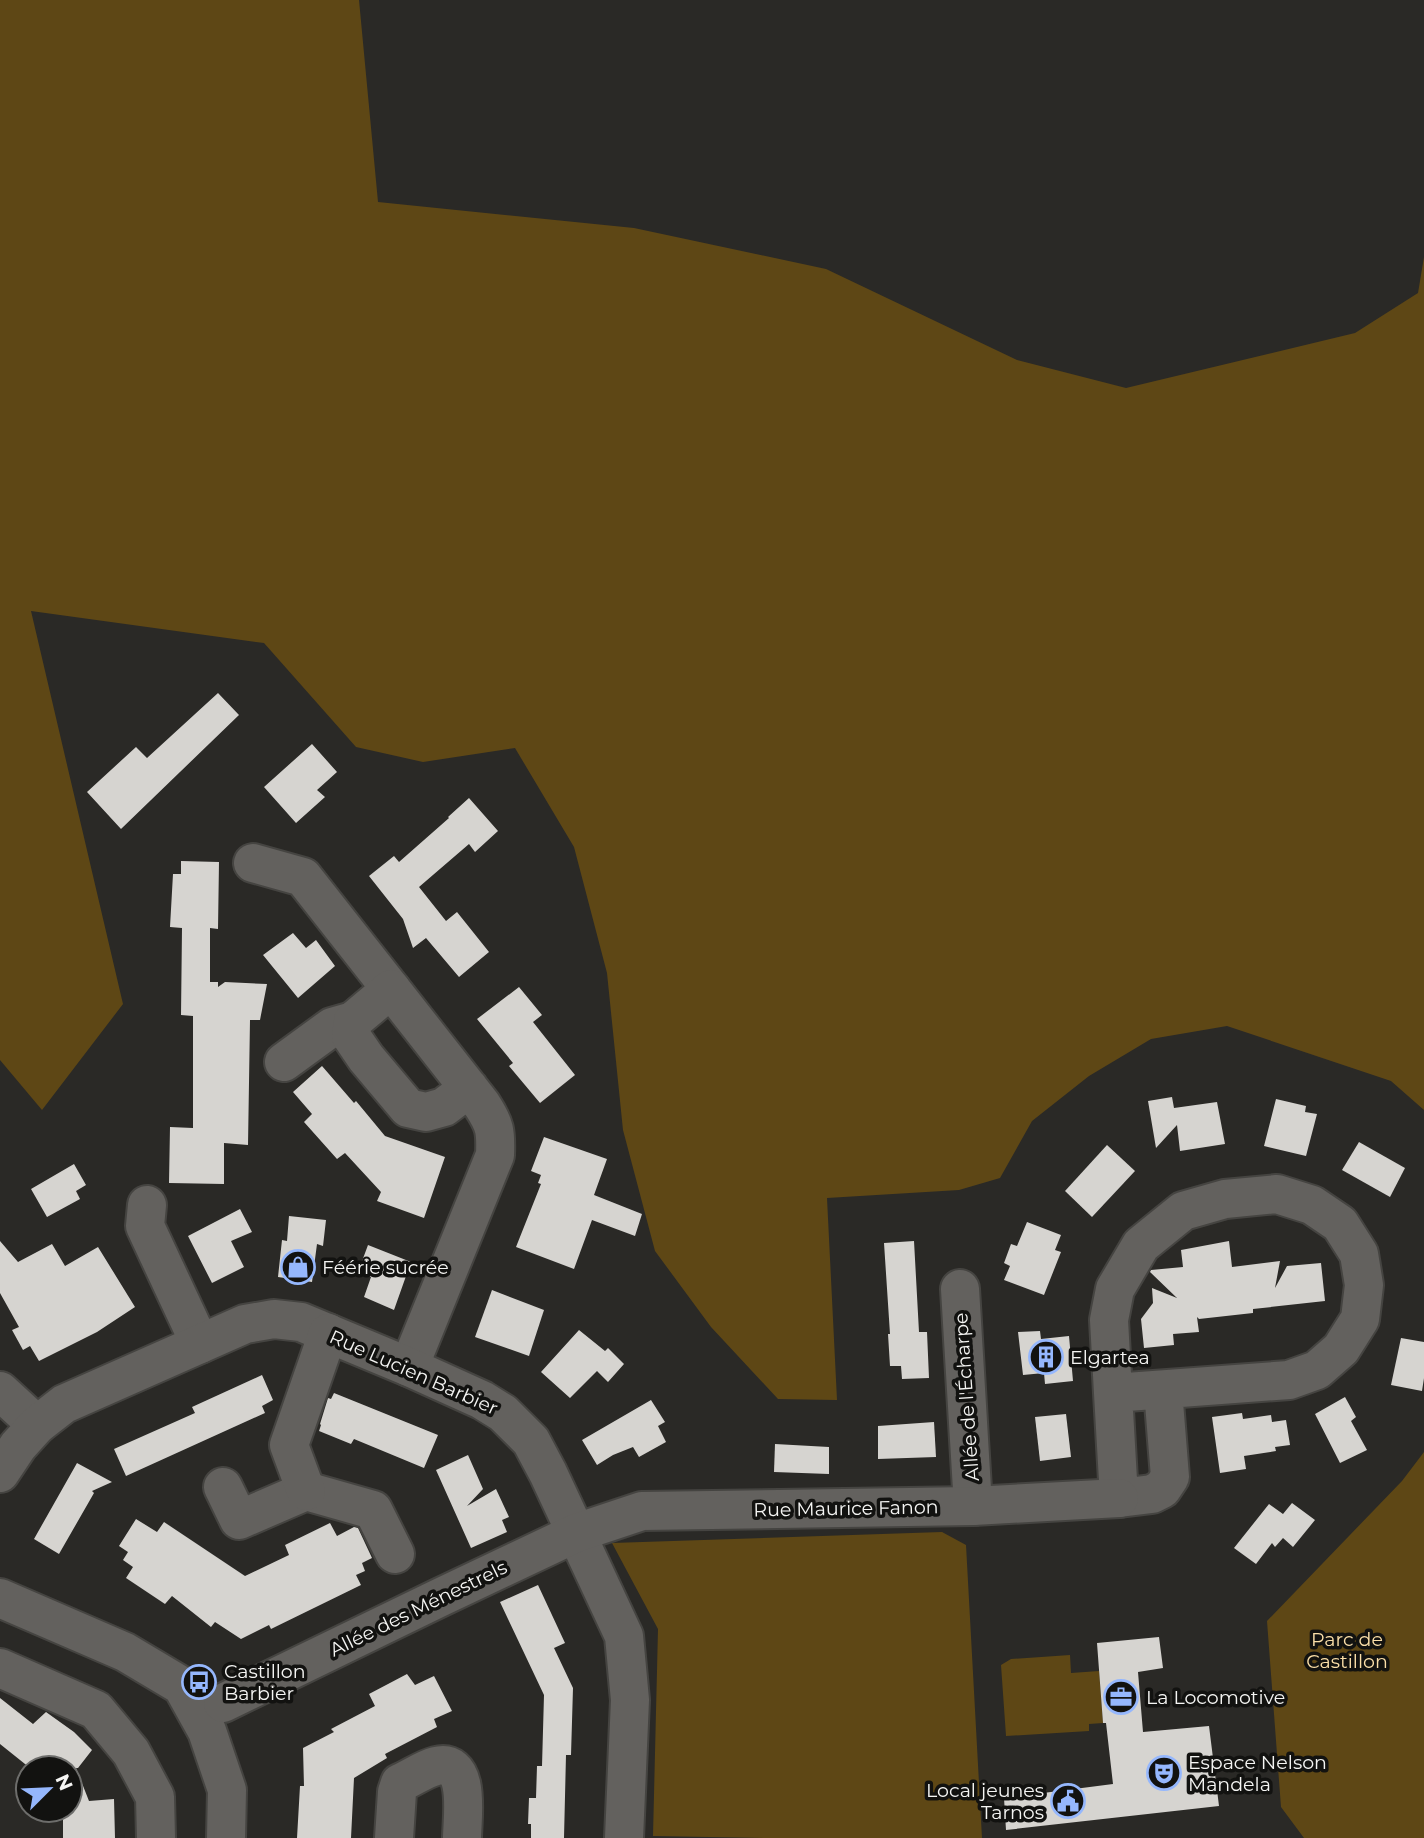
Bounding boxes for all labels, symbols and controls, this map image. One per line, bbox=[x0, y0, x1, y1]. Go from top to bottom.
shop icon: Féérie sucrée bbox=[279, 1248, 317, 1286]
place label: Féérie sucrée bbox=[322, 1256, 449, 1279]
street label: Allée de l'Écharpe bbox=[949, 1312, 984, 1482]
street label: Rue Lucien Barbier bbox=[326, 1325, 502, 1420]
building icon: Elgartea bbox=[1027, 1338, 1065, 1376]
place label: Elgartea bbox=[1070, 1346, 1150, 1369]
street label: Rue Maurice Fanon bbox=[753, 1495, 939, 1522]
street label: Allée des Ménestrels bbox=[326, 1555, 511, 1661]
park label: Parc de Castillon bbox=[1306, 1628, 1388, 1673]
place label: Castillon Barbier bbox=[224, 1660, 306, 1705]
bus stop icon: Castillon Barbier bbox=[180, 1663, 218, 1701]
office icon: La Locomotive bbox=[1102, 1678, 1140, 1716]
place label: La Locomotive bbox=[1146, 1686, 1285, 1709]
place label: Espace Nelson Mandela bbox=[1188, 1751, 1327, 1796]
north arrow bbox=[14, 1754, 84, 1824]
theatre icon: Espace Nelson Mandela bbox=[1145, 1754, 1183, 1792]
text: N bbox=[50, 1771, 78, 1794]
place label: Local jeunes Tarnos bbox=[926, 1779, 1044, 1824]
public building icon: Local jeunes Tarnos bbox=[1049, 1782, 1087, 1820]

